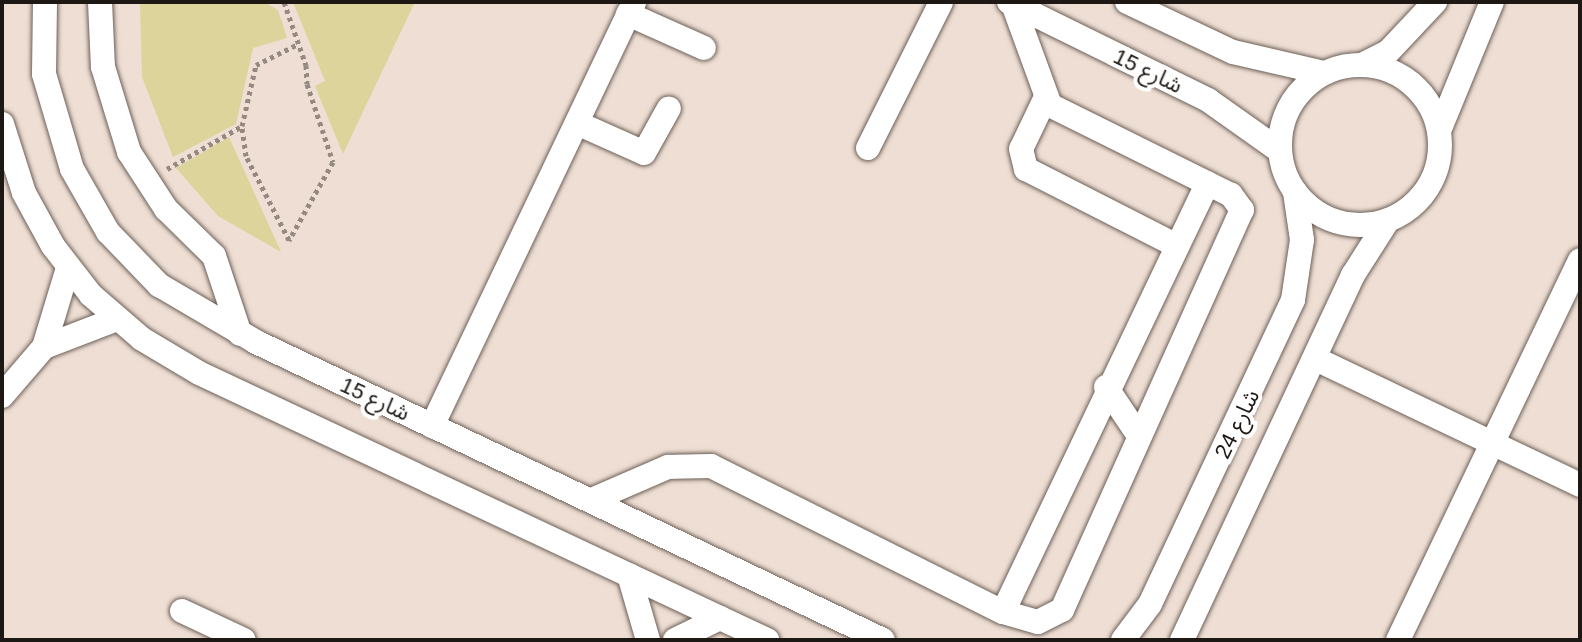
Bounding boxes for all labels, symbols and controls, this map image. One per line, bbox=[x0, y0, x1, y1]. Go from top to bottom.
street label: شارع 15 bbox=[1109, 43, 1187, 99]
street label: شارع 15 bbox=[336, 372, 414, 426]
street label: شارع 24 bbox=[1209, 385, 1265, 463]

